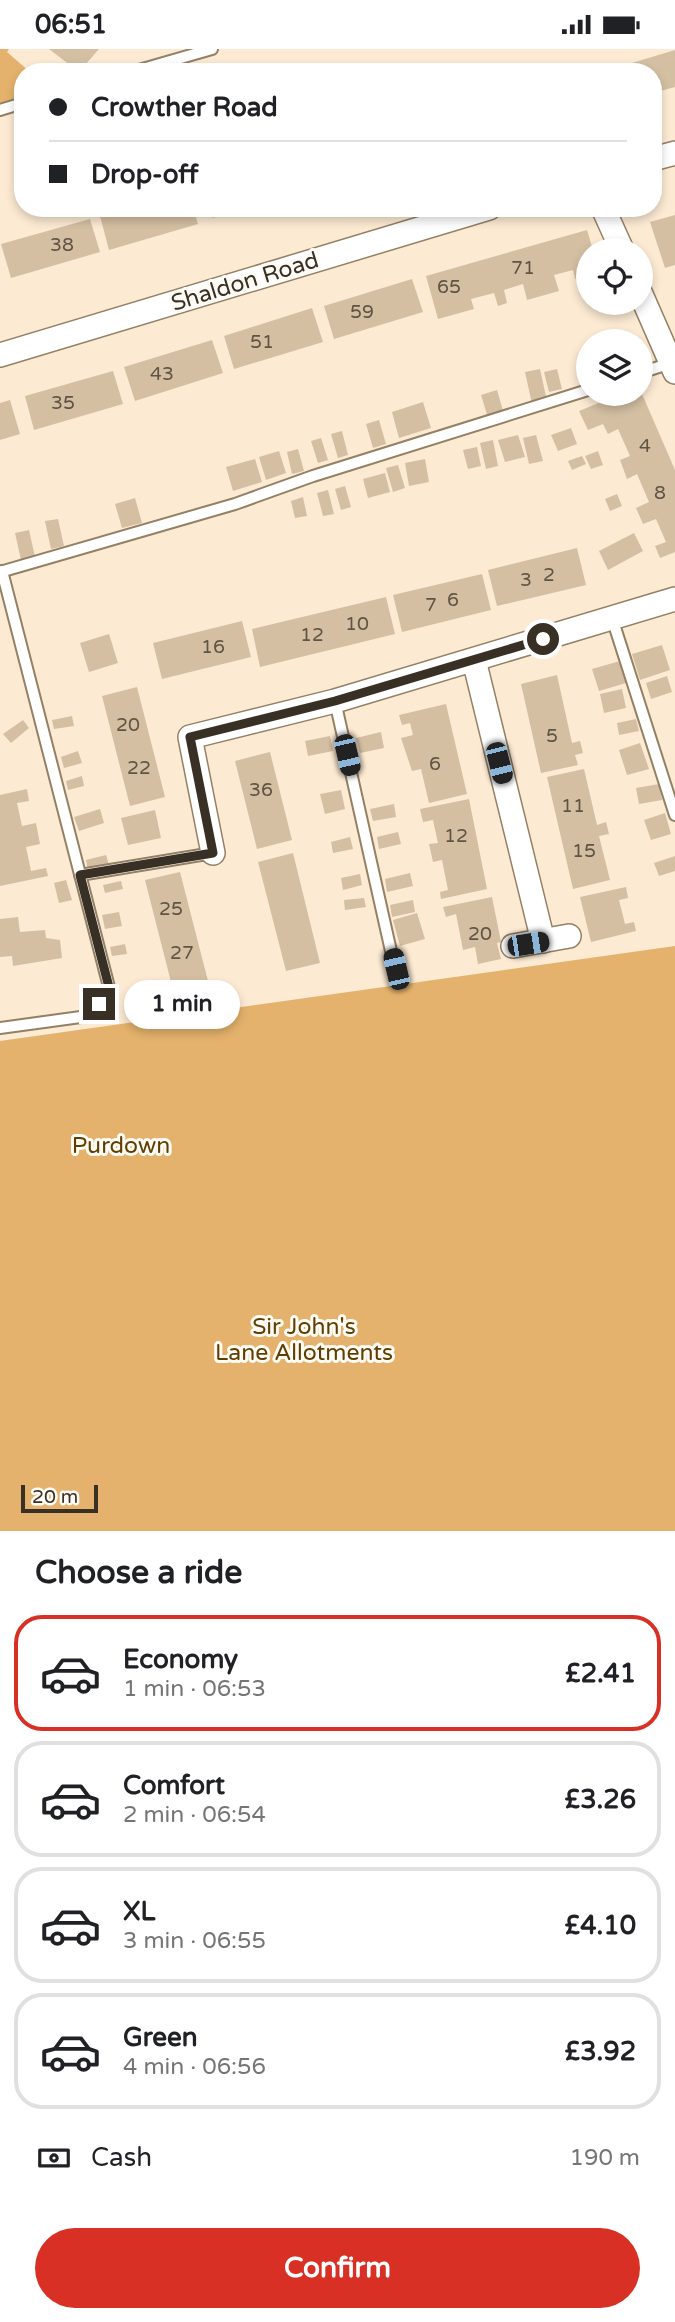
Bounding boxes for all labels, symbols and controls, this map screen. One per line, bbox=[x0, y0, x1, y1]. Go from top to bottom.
text: 06:51 bbox=[35, 9, 107, 40]
text: Crowther Road bbox=[91, 92, 278, 123]
text: Drop-off bbox=[91, 159, 198, 190]
house number: 38 bbox=[50, 234, 74, 256]
map controls bbox=[576, 238, 653, 406]
button: locate bbox=[576, 238, 653, 315]
street label: Shaldon Road bbox=[168, 246, 322, 318]
house number: 71 bbox=[511, 257, 535, 279]
house number: 65 bbox=[437, 276, 461, 298]
house number: 59 bbox=[350, 301, 374, 323]
button: layers bbox=[576, 329, 653, 406]
house number: 51 bbox=[250, 331, 274, 353]
house number: 43 bbox=[150, 363, 174, 385]
house number: 35 bbox=[51, 392, 75, 414]
house number: 4 bbox=[639, 435, 651, 457]
house number: 8 bbox=[654, 482, 666, 504]
house number: 2 bbox=[543, 564, 555, 586]
house number: 3 bbox=[520, 569, 532, 591]
house number: 6 bbox=[447, 589, 459, 611]
house number: 7 bbox=[425, 594, 437, 616]
house number: 10 bbox=[345, 613, 369, 635]
route start bbox=[527, 623, 559, 655]
house number: 12 bbox=[300, 624, 324, 646]
house number: 16 bbox=[201, 636, 225, 658]
house number: 20 bbox=[116, 714, 140, 736]
house number: 5 bbox=[546, 725, 558, 747]
car bbox=[333, 732, 362, 778]
car bbox=[484, 740, 515, 786]
house number: 6 bbox=[429, 753, 441, 775]
house number: 22 bbox=[127, 757, 151, 779]
house number: 36 bbox=[249, 779, 273, 801]
house number: 11 bbox=[561, 795, 585, 817]
house number: 12 bbox=[444, 825, 468, 847]
house number: 15 bbox=[572, 840, 596, 862]
house number: 25 bbox=[159, 898, 183, 920]
house number: 20 bbox=[468, 923, 492, 945]
car bbox=[506, 930, 551, 958]
house number: 27 bbox=[170, 942, 194, 964]
car bbox=[382, 946, 411, 992]
callout: 1 min bbox=[124, 979, 239, 1028]
route end bbox=[83, 988, 115, 1020]
text: 1 min bbox=[151, 990, 213, 1018]
park label: Purdown bbox=[72, 1132, 170, 1160]
park label: Sir John's Lane Allotments bbox=[215, 1313, 393, 1367]
scale bar bbox=[21, 1482, 98, 1514]
text: 20 m bbox=[32, 1486, 78, 1508]
text: Choose a ride bbox=[35, 1554, 242, 1592]
icon: car bbox=[39, 1642, 102, 1705]
text: Economy bbox=[123, 1644, 238, 1675]
text: £2.41 bbox=[565, 1658, 636, 1689]
text: 1 min · 06:53 bbox=[123, 1675, 266, 1703]
icon: car bbox=[39, 1768, 102, 1831]
text: Comfort bbox=[123, 1770, 225, 1801]
text: £3.26 bbox=[565, 1784, 636, 1815]
text: 2 min · 06:54 bbox=[123, 1801, 266, 1829]
icon: car bbox=[39, 1894, 102, 1957]
text: XL bbox=[123, 1896, 155, 1927]
text: £4.10 bbox=[565, 1910, 636, 1941]
text: 3 min · 06:55 bbox=[123, 1927, 266, 1955]
icon: car bbox=[39, 2020, 102, 2083]
text: Green bbox=[123, 2022, 198, 2053]
text: £3.92 bbox=[565, 2036, 636, 2067]
text: 4 min · 06:56 bbox=[123, 2053, 266, 2081]
icon: cash bbox=[35, 2139, 73, 2177]
text: Cash bbox=[91, 2142, 152, 2173]
text: 190 m bbox=[570, 2144, 640, 2172]
button: Confirm bbox=[35, 2228, 640, 2308]

